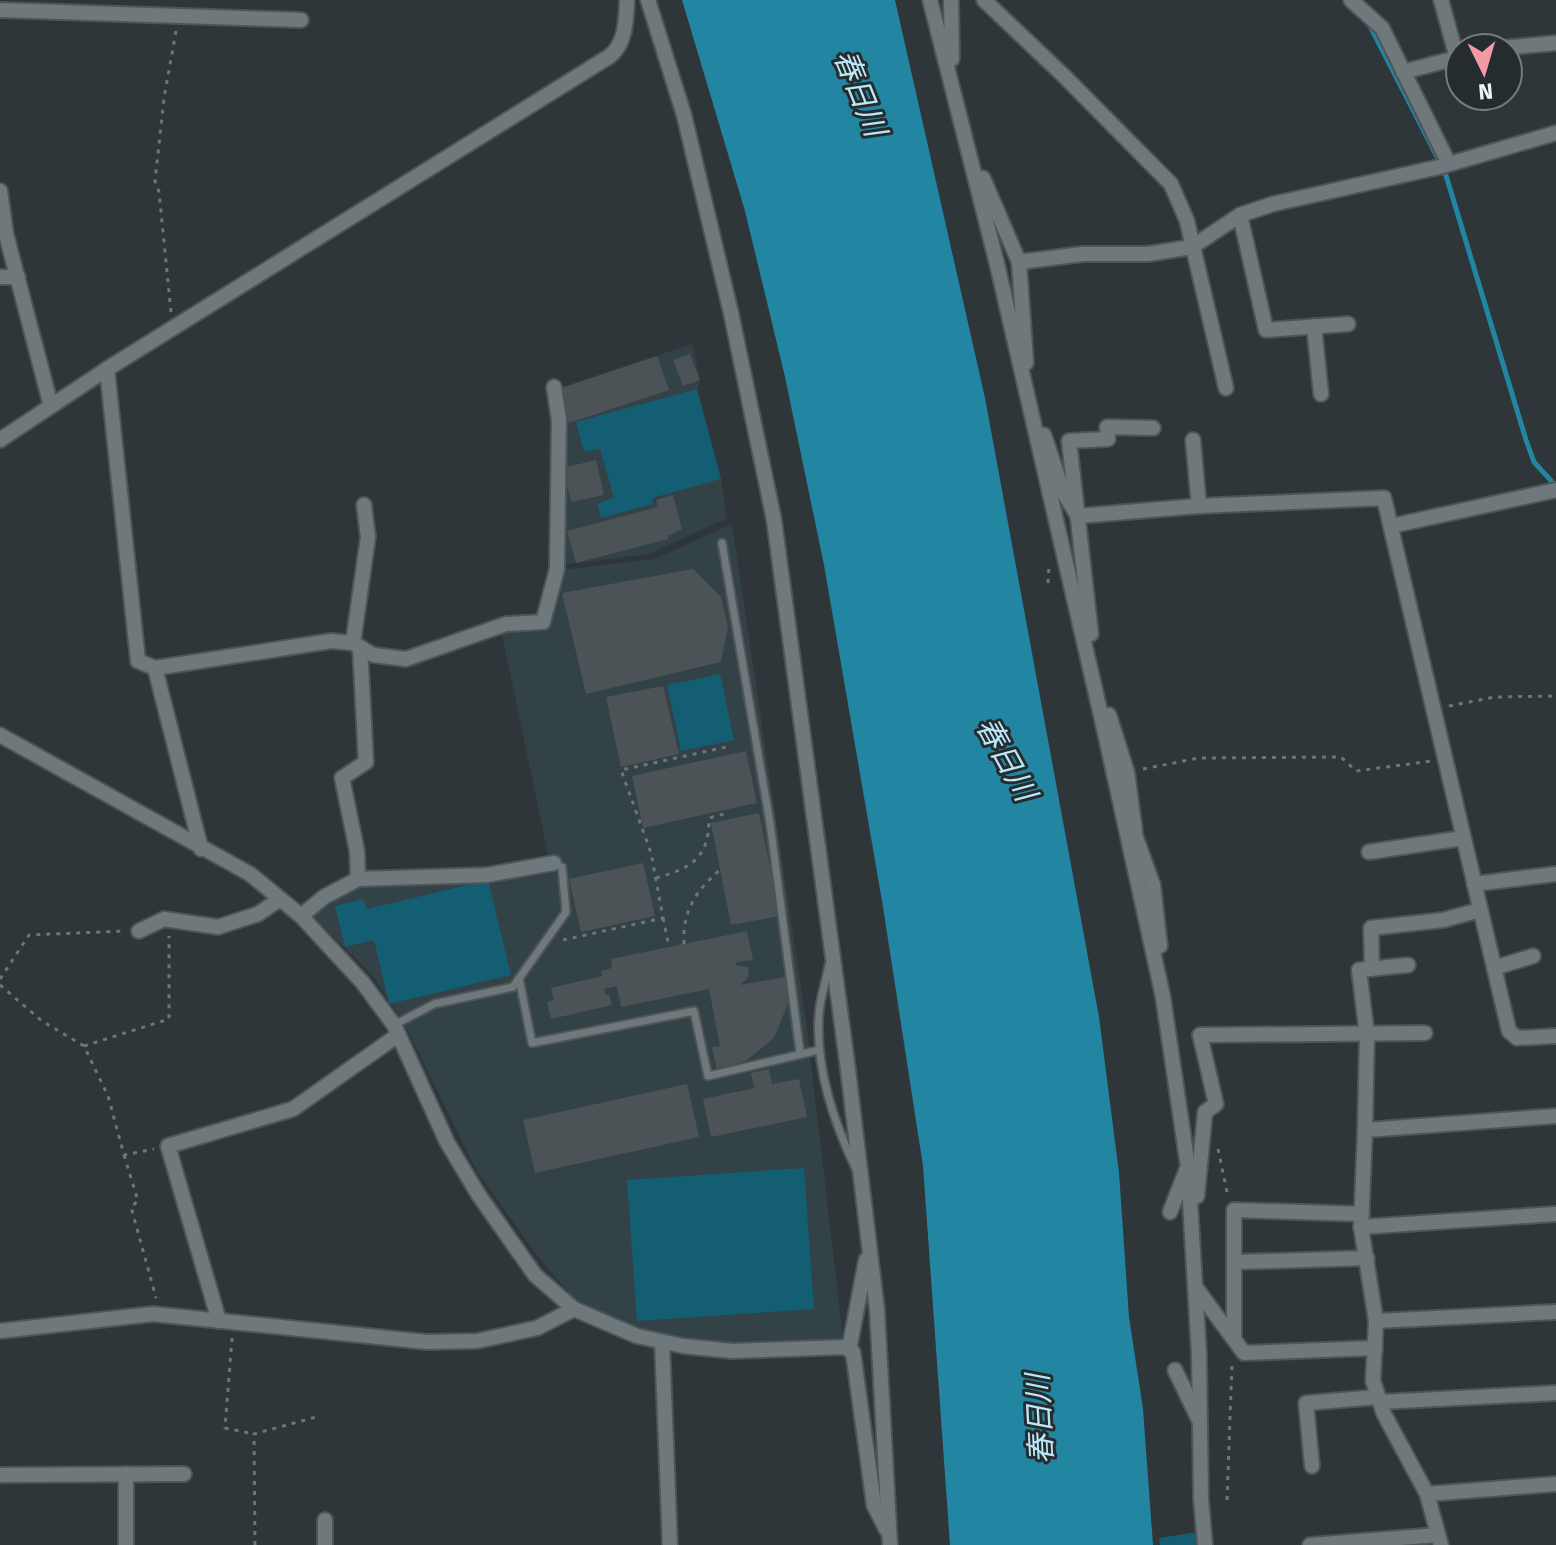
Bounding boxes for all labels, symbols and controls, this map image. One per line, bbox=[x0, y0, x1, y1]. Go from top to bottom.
north arrow bbox=[1444, 32, 1524, 112]
water label: 春日川 bbox=[826, 45, 895, 144]
text: N bbox=[1477, 77, 1494, 106]
water label: 春日川 bbox=[968, 711, 1045, 810]
water label: 春日川 bbox=[1020, 1370, 1060, 1465]

